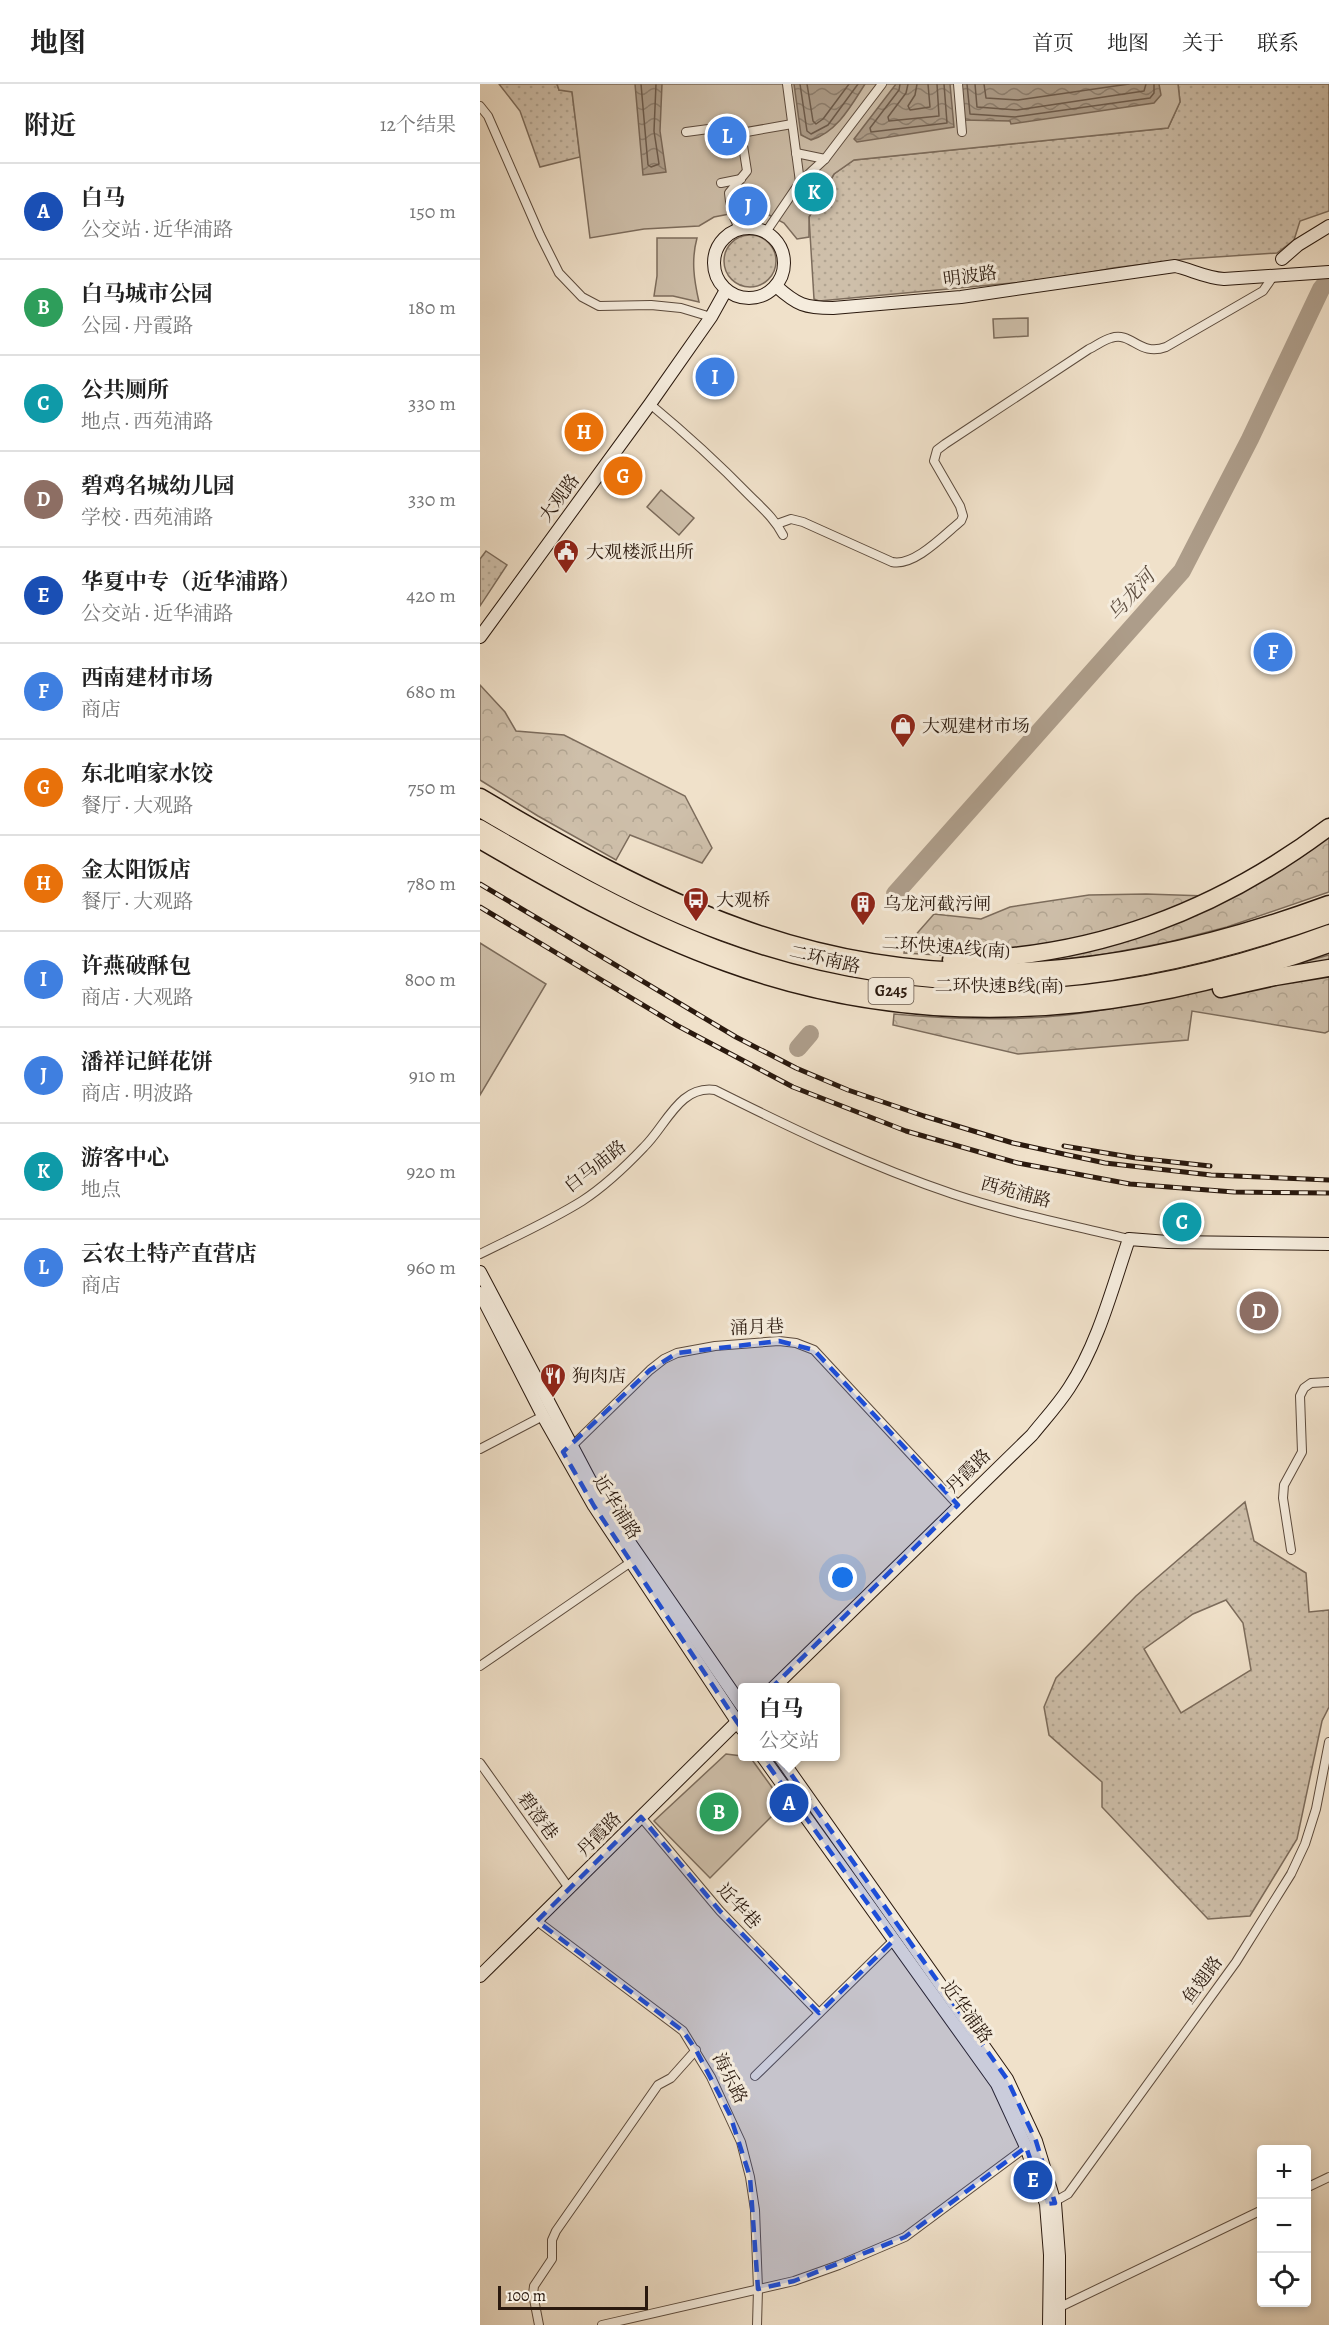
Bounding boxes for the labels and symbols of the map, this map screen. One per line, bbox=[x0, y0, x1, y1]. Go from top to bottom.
pin: L bbox=[708, 113, 746, 158]
pin: K bbox=[794, 170, 834, 214]
pin: J bbox=[728, 184, 768, 228]
street label: 明波路 bbox=[942, 260, 998, 292]
pin: I bbox=[696, 354, 734, 400]
pin: H bbox=[564, 410, 604, 454]
pin: G bbox=[604, 454, 642, 498]
street label: 大观路 bbox=[533, 469, 585, 527]
public building icon: 大观楼派出所 bbox=[551, 537, 581, 575]
place label: 大观楼派出所 bbox=[586, 540, 694, 564]
water label: 乌龙河 bbox=[1101, 561, 1163, 626]
pin: F bbox=[1254, 630, 1292, 674]
shop icon: 大观建材市场 bbox=[888, 711, 918, 749]
place label: 大观建材市场 bbox=[922, 714, 1030, 738]
bus stop icon: 大观桥 bbox=[681, 885, 711, 923]
place label: 大观桥 bbox=[716, 888, 770, 912]
building icon: 乌龙河截污闸 bbox=[848, 889, 878, 927]
place label: 乌龙河截污闸 bbox=[883, 892, 991, 916]
street label: 二环快速A线(南) bbox=[881, 931, 1011, 963]
street label: 二环南路 bbox=[787, 939, 863, 979]
street label: 二环快速B线(南) bbox=[935, 974, 1063, 998]
road number: G245 bbox=[868, 978, 914, 1004]
street label: 白马庙路 bbox=[559, 1134, 631, 1198]
street label: 西苑浦路 bbox=[978, 1171, 1054, 1213]
pin: C bbox=[1162, 1200, 1202, 1244]
pin: D bbox=[1240, 1288, 1278, 1334]
street label: 涌月巷 bbox=[730, 1314, 784, 1340]
restaurant icon: 狗肉店 bbox=[538, 1361, 568, 1399]
place label: 狗肉店 bbox=[572, 1364, 626, 1388]
street label: 丹霞路 bbox=[940, 1444, 996, 1498]
street label: 近华浦路 bbox=[588, 1470, 646, 1544]
your location bbox=[828, 1563, 857, 1592]
pin: A bbox=[770, 1780, 808, 1826]
street label: 碧澄巷 bbox=[512, 1787, 564, 1845]
pin: B bbox=[700, 1790, 738, 1834]
street label: 丹霞路 bbox=[571, 1806, 627, 1862]
street label: 近华巷 bbox=[712, 1878, 766, 1934]
street label: 鱼翅路 bbox=[1176, 1951, 1228, 2009]
street label: 近华浦路 bbox=[936, 1976, 998, 2048]
street label: 海乐路 bbox=[707, 2048, 753, 2108]
pin: E bbox=[1014, 2158, 1052, 2202]
scale bar bbox=[498, 2283, 648, 2310]

